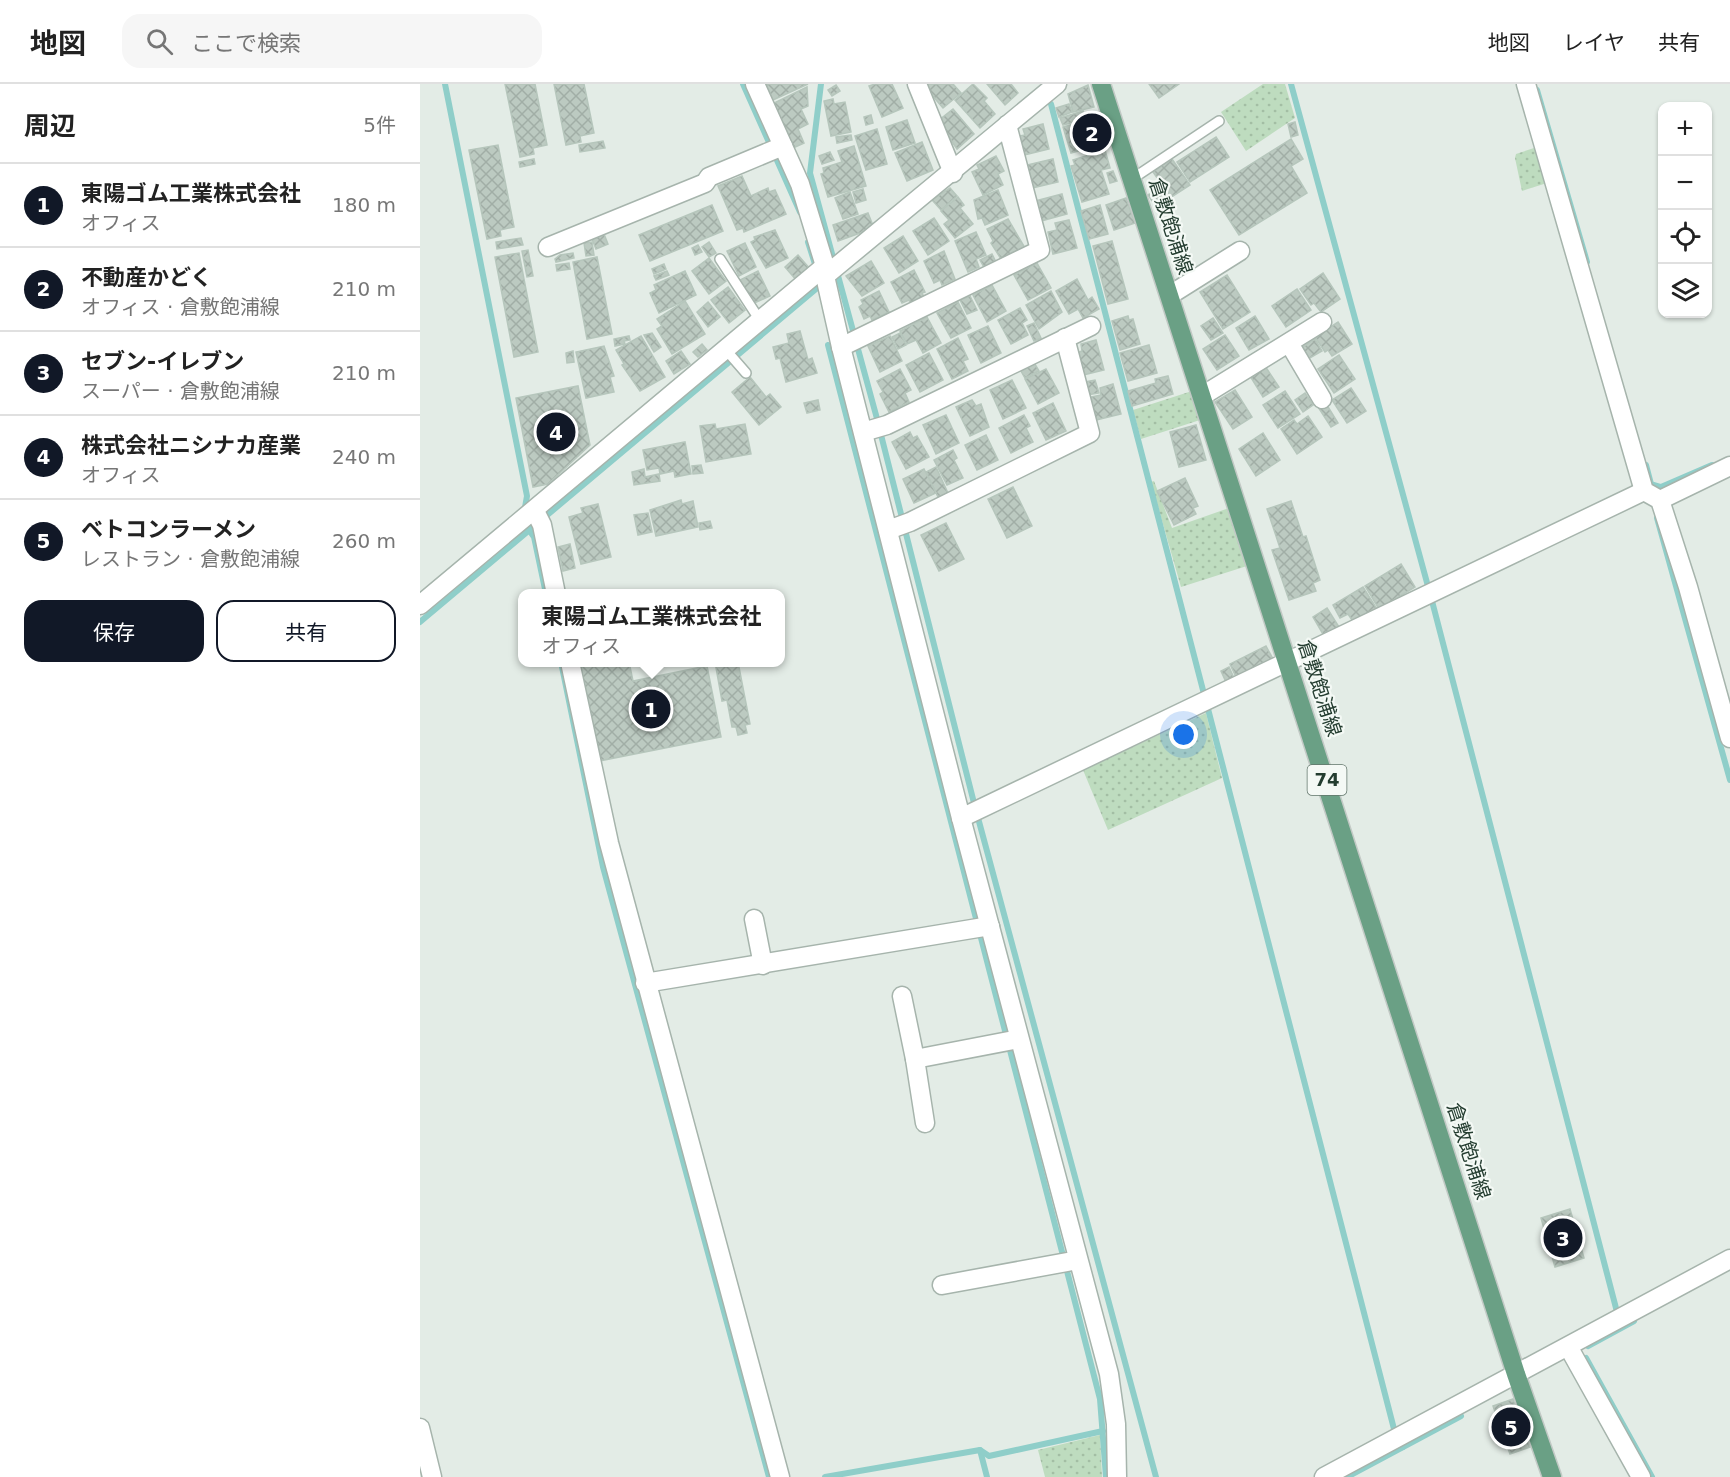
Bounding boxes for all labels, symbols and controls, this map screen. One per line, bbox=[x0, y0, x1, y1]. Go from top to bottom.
search box bbox=[122, 14, 542, 68]
icon: search bbox=[143, 25, 176, 58]
text: 地図 bbox=[30, 27, 86, 60]
text: ここで検索 bbox=[191, 31, 301, 56]
text: 地図 bbox=[1488, 31, 1530, 55]
text: レイヤ bbox=[1563, 31, 1625, 55]
text: 共有 bbox=[1658, 31, 1700, 55]
map controls bbox=[1658, 102, 1712, 318]
button: + bbox=[1658, 102, 1712, 156]
pin: 2 bbox=[1072, 110, 1112, 156]
text: 周辺 bbox=[24, 111, 76, 141]
text: 5件 bbox=[363, 113, 396, 137]
button: − bbox=[1658, 156, 1712, 210]
street label: 倉敷飽浦線 bbox=[1144, 175, 1198, 277]
text: 東陽ゴム工業株式会社 bbox=[81, 181, 301, 206]
text: 1 bbox=[37, 193, 50, 217]
text: 180 m bbox=[332, 193, 396, 217]
button: locate bbox=[1658, 210, 1712, 264]
text: オフィス bbox=[81, 211, 161, 235]
button: layers bbox=[1658, 264, 1712, 318]
text: 不動産かどく bbox=[81, 265, 212, 290]
text: 2 bbox=[37, 277, 50, 301]
text: 210 m bbox=[332, 277, 396, 301]
text: オフィス · 倉敷飽浦線 bbox=[81, 295, 280, 319]
text: セブン-イレブン bbox=[81, 349, 244, 374]
text: 3 bbox=[37, 361, 50, 385]
text: 210 m bbox=[332, 361, 396, 385]
text: スーパー · 倉敷飽浦線 bbox=[81, 379, 280, 403]
pin: 4 bbox=[536, 410, 576, 454]
text: 株式会社ニシナカ産業 bbox=[81, 433, 301, 458]
text: 4 bbox=[37, 445, 50, 469]
text: 240 m bbox=[332, 445, 396, 469]
text: オフィス bbox=[81, 463, 161, 487]
text: ベトコンラーメン bbox=[81, 517, 256, 542]
text: 5 bbox=[37, 529, 50, 553]
text: 260 m bbox=[332, 529, 396, 553]
text: レストラン · 倉敷飽浦線 bbox=[81, 547, 300, 571]
popup bbox=[518, 589, 785, 667]
button: 保存 bbox=[24, 600, 204, 662]
button: 共有 bbox=[216, 600, 396, 662]
text: 東陽ゴム工業株式会社 bbox=[541, 604, 762, 629]
text: オフィス bbox=[541, 634, 621, 658]
street label: 倉敷飽浦線 bbox=[1293, 637, 1347, 739]
pin: 1 bbox=[632, 686, 670, 732]
your location bbox=[1169, 720, 1198, 749]
road number: 74 bbox=[1308, 765, 1346, 795]
street label: 倉敷飽浦線 bbox=[1442, 1100, 1496, 1202]
pin: 3 bbox=[1544, 1216, 1582, 1260]
pin: 5 bbox=[1492, 1404, 1530, 1450]

